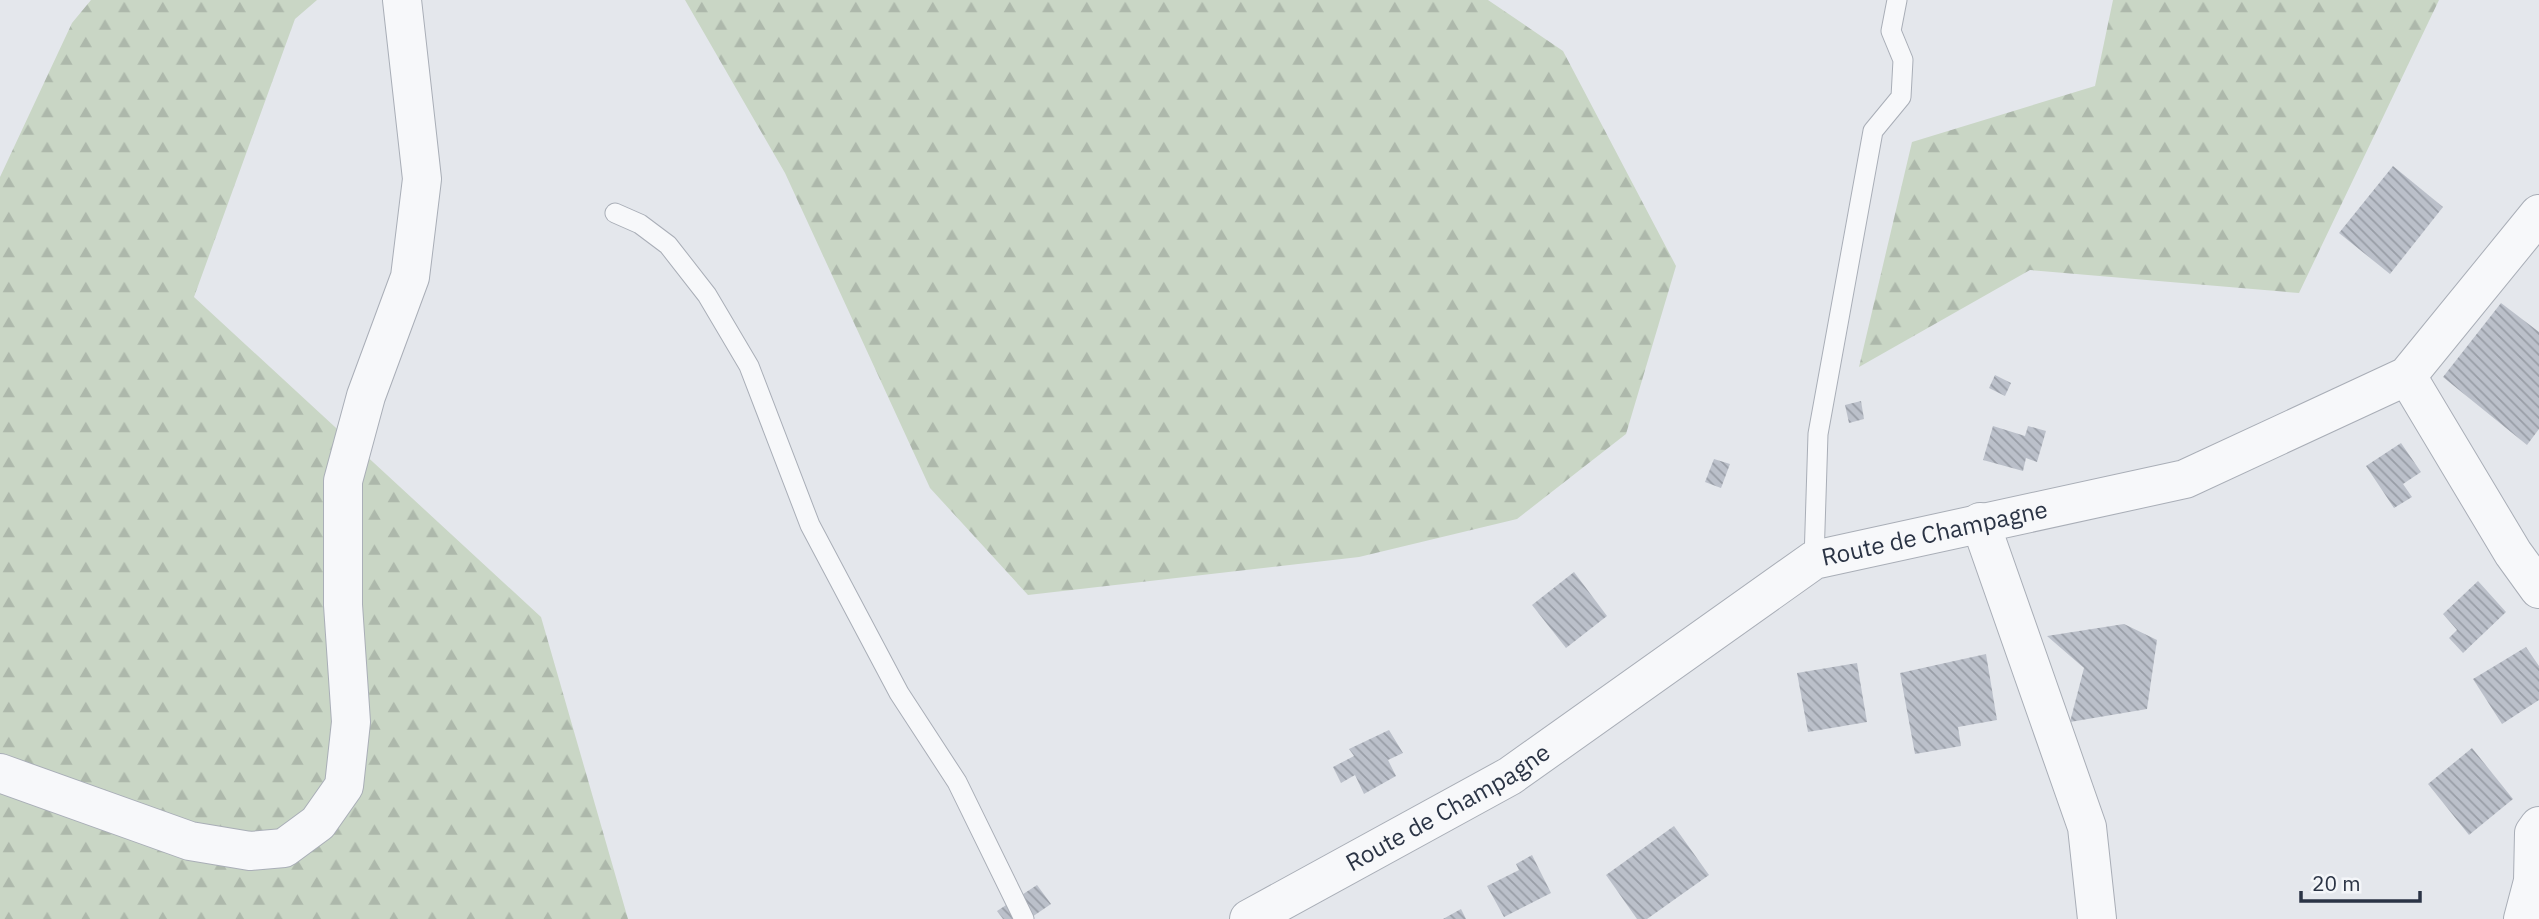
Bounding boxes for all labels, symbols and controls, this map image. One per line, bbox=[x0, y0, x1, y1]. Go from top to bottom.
street label: Route de Champagne bbox=[1818, 492, 2051, 573]
street label: Route de Champagne bbox=[1340, 736, 1556, 878]
scale bar bbox=[2301, 860, 2420, 904]
text: 20 m bbox=[2312, 869, 2361, 897]

